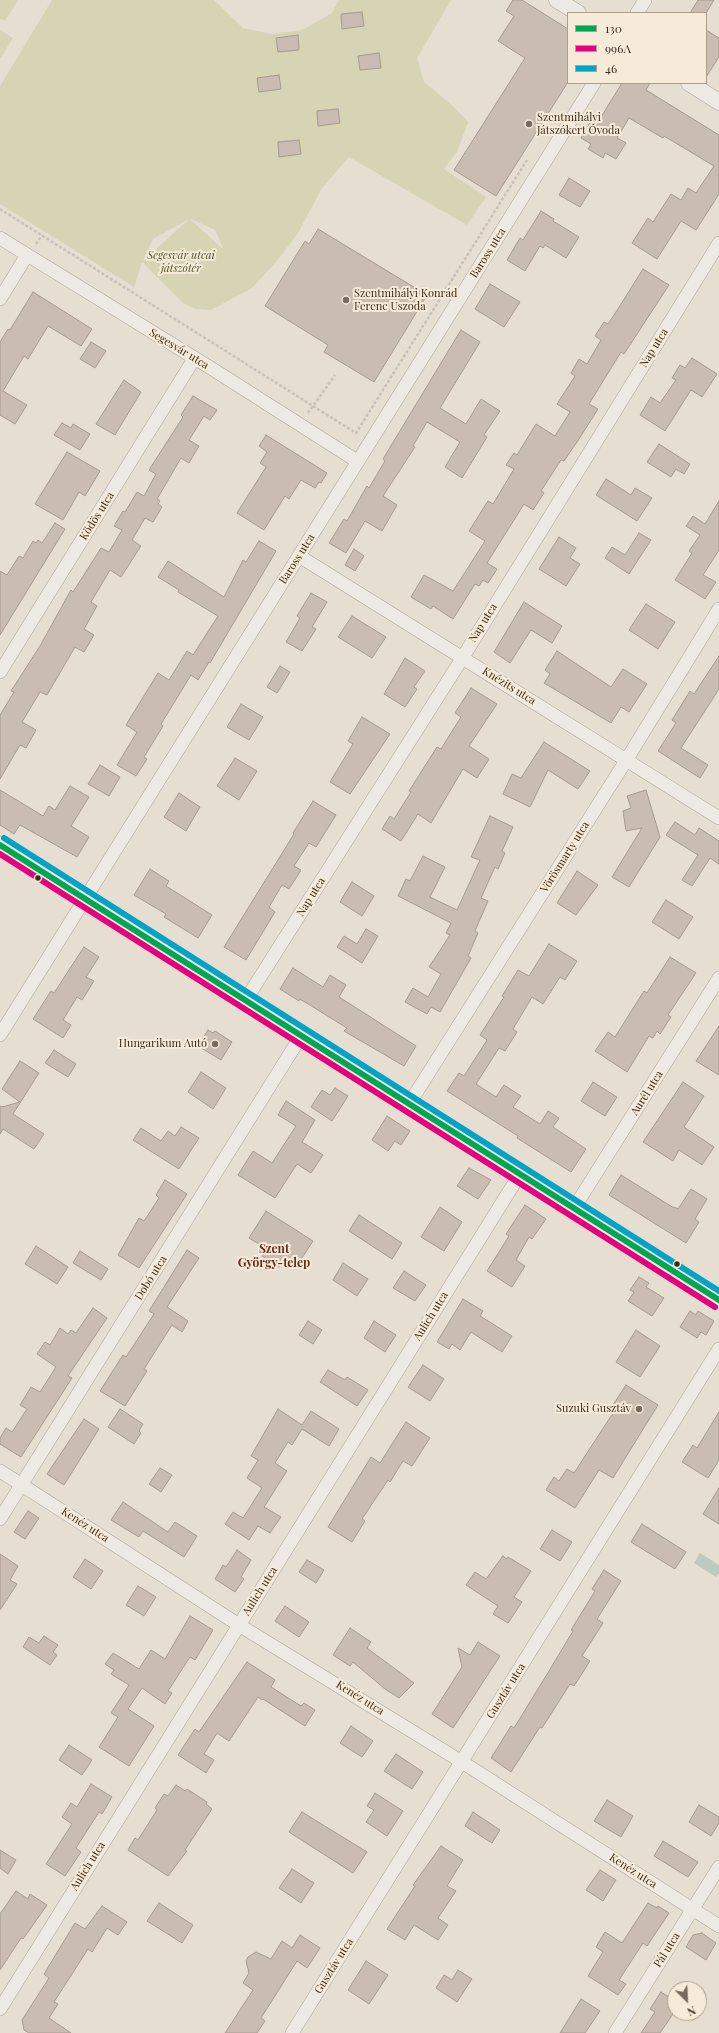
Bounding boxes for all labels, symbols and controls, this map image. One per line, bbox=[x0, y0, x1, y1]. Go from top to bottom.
legend bbox=[567, 12, 707, 84]
text: 130 bbox=[605, 20, 622, 36]
text: 996A bbox=[605, 40, 631, 56]
text: 46 bbox=[605, 60, 617, 76]
place label: Szentmihályi Játszókert Óvoda bbox=[537, 111, 620, 137]
marker: Szentmihályi Játszókert Óvoda bbox=[524, 119, 534, 129]
street label: Baross utca bbox=[467, 225, 509, 281]
park label: Segesvár utcai játszótér bbox=[147, 249, 215, 275]
place label: Szentmihályi Konrád Ferenc Uszoda bbox=[354, 287, 457, 313]
marker: Szentmihályi Konrád Ferenc Uszoda bbox=[341, 295, 351, 305]
street label: Segesvár utca bbox=[147, 326, 211, 372]
street label: Nap utca bbox=[637, 326, 671, 370]
street label: Ködös utca bbox=[77, 489, 117, 543]
street label: Baross utca bbox=[276, 531, 318, 587]
street label: Nap utca bbox=[466, 601, 500, 645]
street label: Knézits utca bbox=[480, 664, 538, 708]
street label: Vörösmarty utca bbox=[538, 819, 592, 895]
unlabelled marker bbox=[33, 873, 43, 883]
street label: Nap utca bbox=[294, 875, 328, 919]
place label: Hungarikum Autó bbox=[119, 1037, 207, 1051]
marker: Hungarikum Autó bbox=[210, 1039, 220, 1049]
street label: Aurél utca bbox=[628, 1068, 666, 1118]
district label: Szent György-telep bbox=[238, 1242, 310, 1270]
street label: Dobó utca bbox=[132, 1253, 170, 1303]
unlabelled marker bbox=[672, 1259, 682, 1269]
street label: Aulich utca bbox=[411, 1289, 451, 1343]
place label: Suzuki Gusztáv bbox=[556, 1402, 631, 1416]
marker: Suzuki Gusztáv bbox=[634, 1404, 644, 1414]
street label: Kenéz utca bbox=[59, 1505, 111, 1545]
street label: Aulich utca bbox=[240, 1564, 280, 1618]
street label: Gusztáv utca bbox=[484, 1661, 528, 1721]
street label: Kenéz utca bbox=[334, 1678, 386, 1718]
street label: Aulich utca bbox=[68, 1839, 108, 1893]
street label: Kenéz utca bbox=[607, 1851, 659, 1891]
street label: Pál utca bbox=[651, 1930, 683, 1970]
street label: Gusztáv utca bbox=[312, 1936, 356, 1996]
north arrow bbox=[667, 1981, 707, 2021]
text: N bbox=[685, 2003, 698, 2020]

